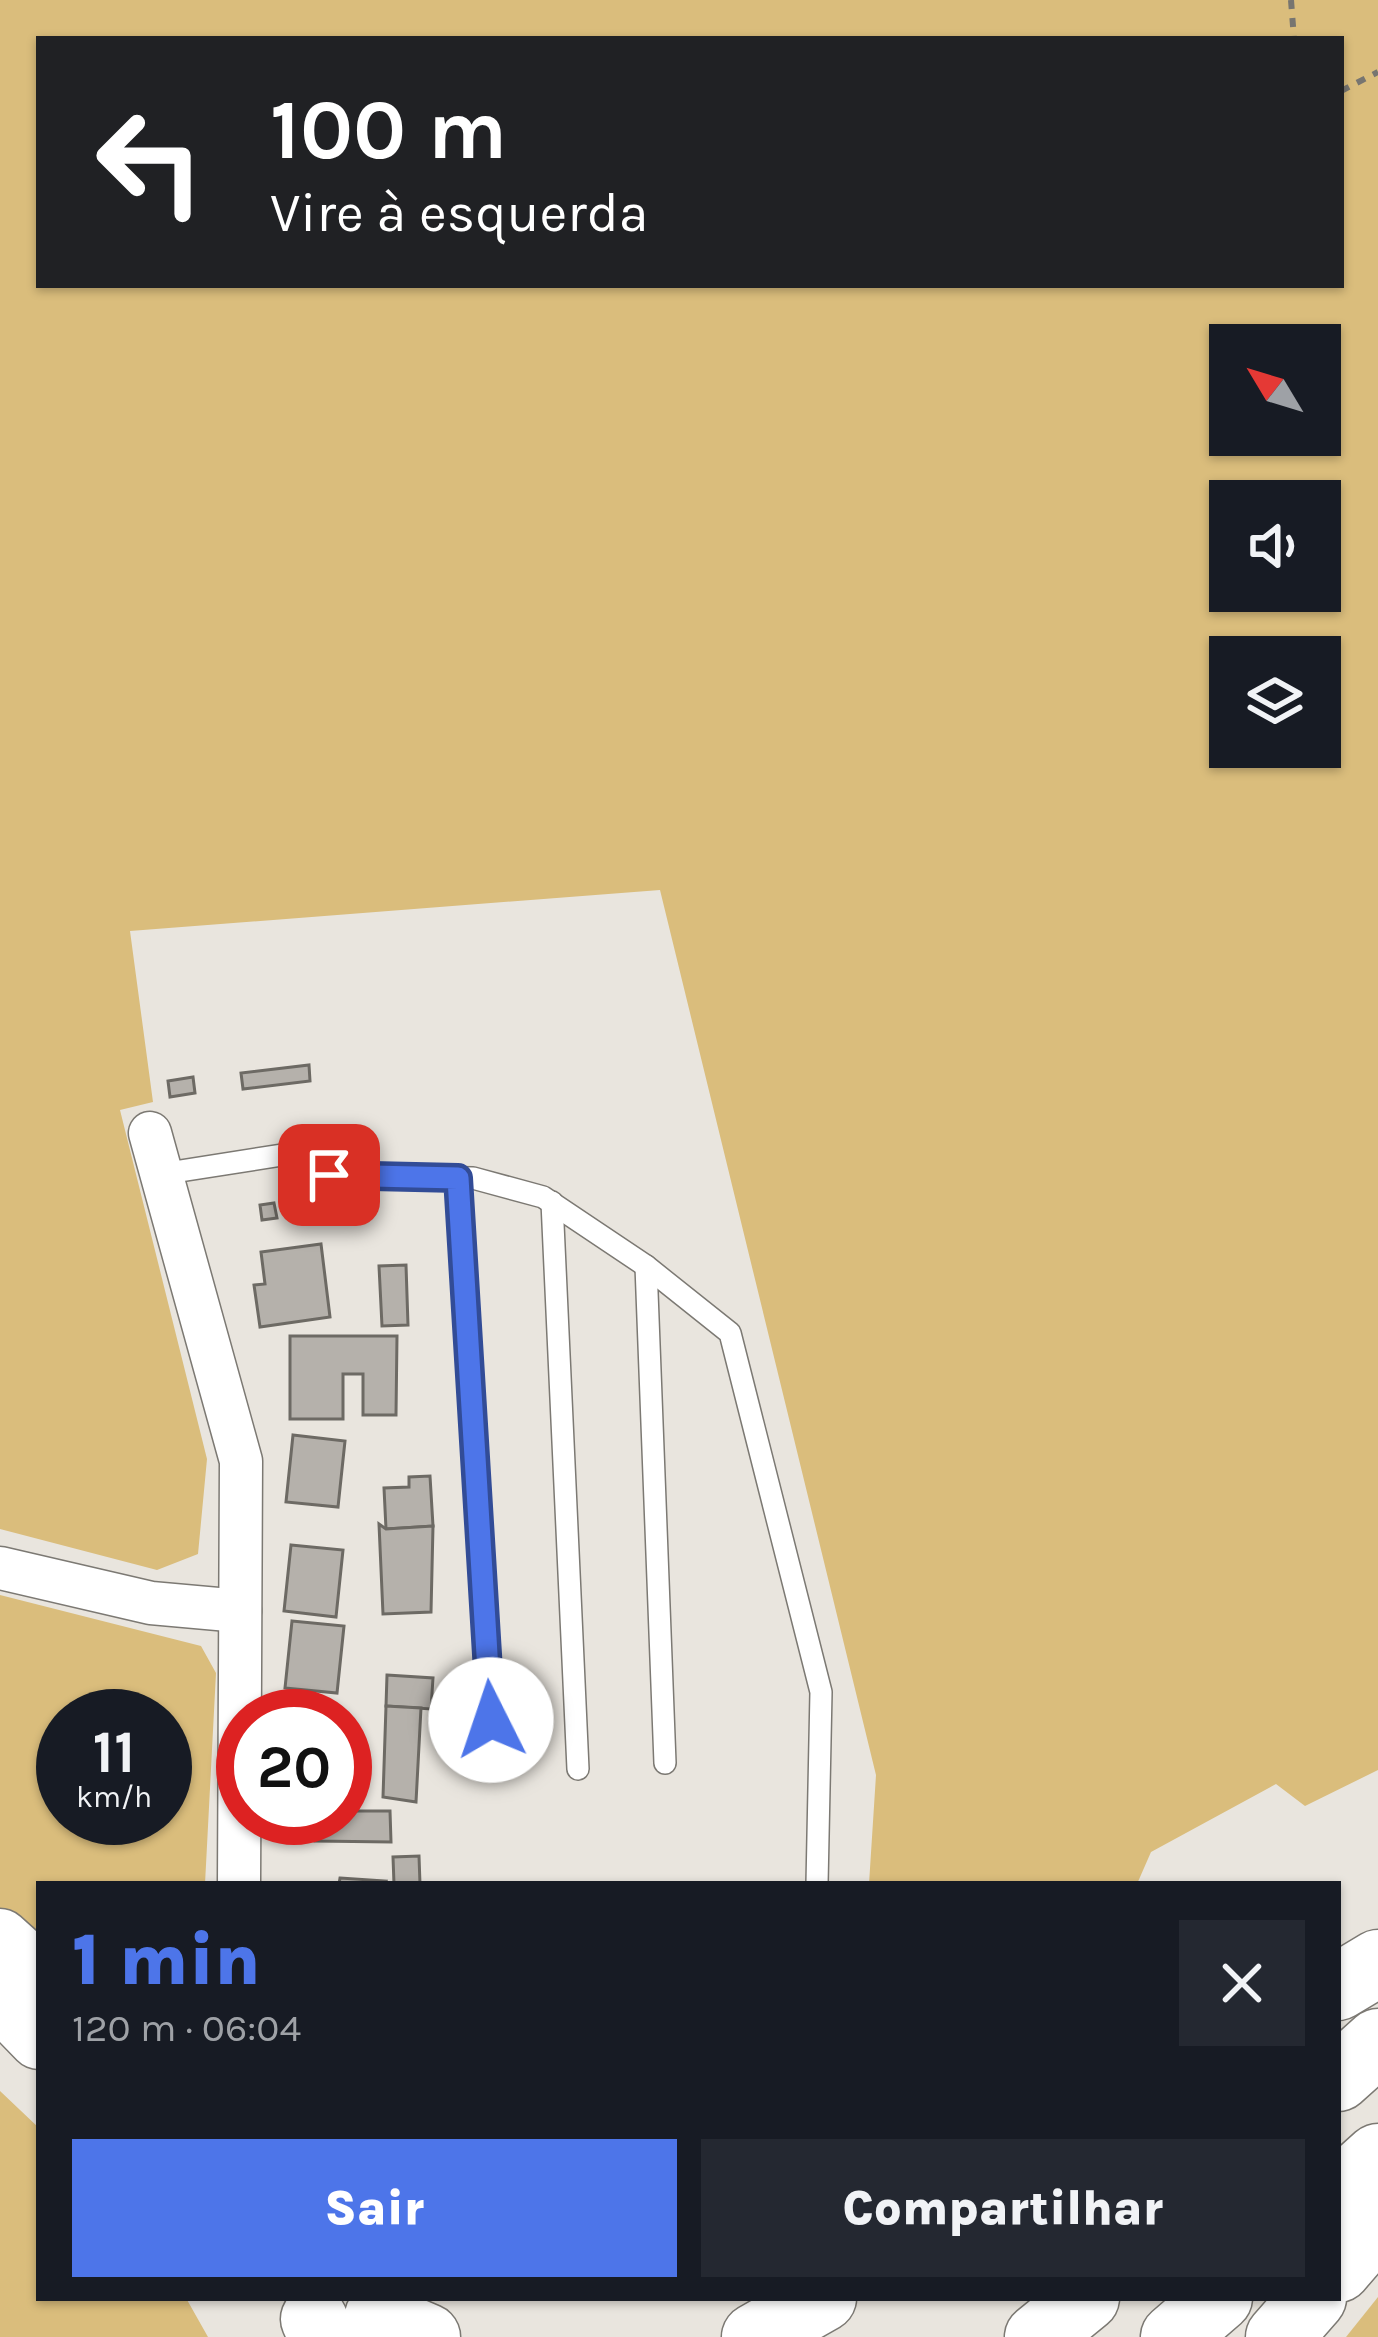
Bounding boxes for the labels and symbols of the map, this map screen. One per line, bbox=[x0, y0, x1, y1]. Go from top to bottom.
north arrow bbox=[1209, 324, 1341, 456]
pin bbox=[278, 1124, 380, 1226]
position arrow bbox=[428, 1657, 554, 1783]
speed limit sign: 20 bbox=[216, 1689, 372, 1845]

